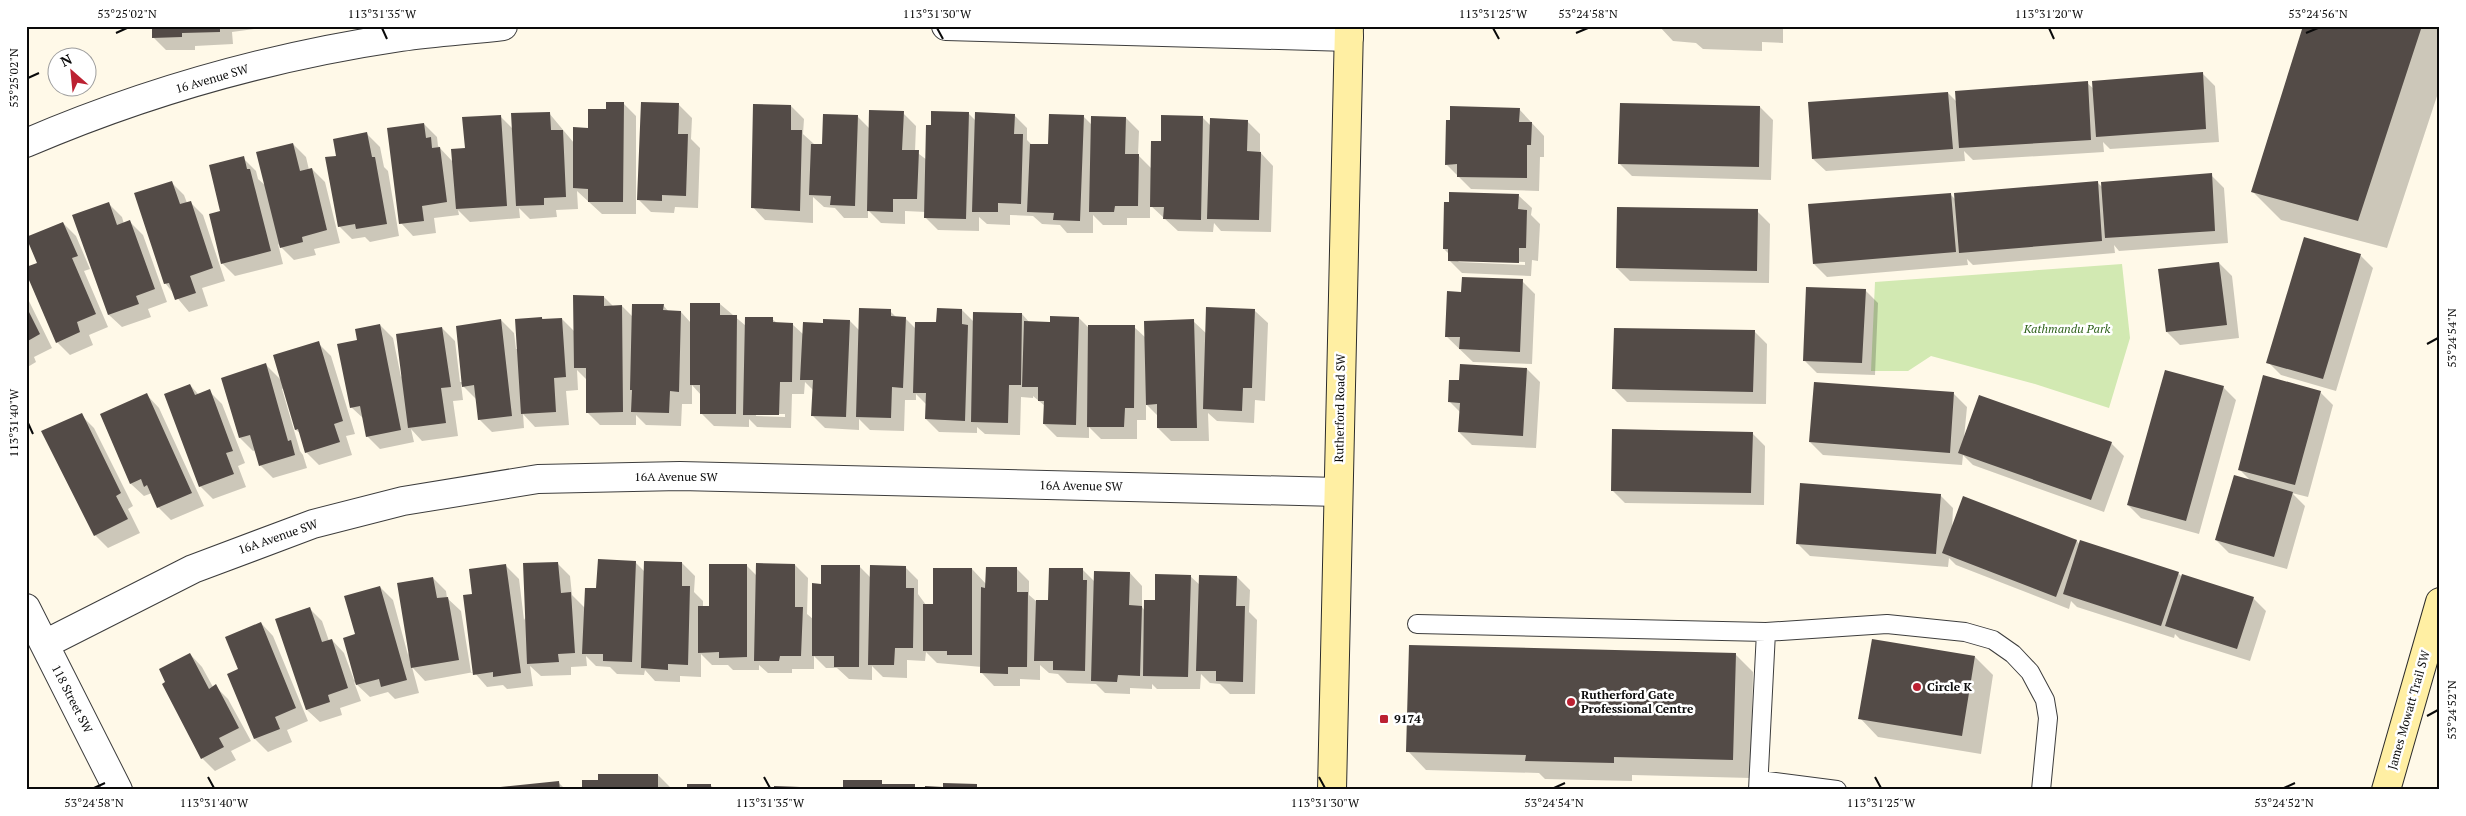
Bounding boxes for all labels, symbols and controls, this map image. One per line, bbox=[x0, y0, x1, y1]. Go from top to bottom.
text: 53°25'02"N bbox=[97, 6, 157, 21]
text: 113°31'35"W bbox=[348, 6, 417, 21]
text: 113°31'30"W bbox=[903, 6, 972, 21]
text: 113°31'25"W bbox=[1459, 6, 1528, 21]
text: 53°24'58"N bbox=[1558, 6, 1618, 21]
text: 113°31'20"W bbox=[2015, 6, 2084, 21]
text: 53°24'56"N bbox=[2288, 6, 2348, 21]
text: 53°25'02"N bbox=[6, 48, 21, 108]
north arrow bbox=[48, 48, 98, 98]
text: N bbox=[57, 49, 75, 71]
street label: 16 Avenue SW bbox=[174, 61, 251, 96]
text: 53°24'54"N bbox=[2444, 308, 2459, 368]
park label: Kathmandu Park bbox=[2023, 321, 2111, 336]
street label: Rutherford Road SW bbox=[1331, 353, 1348, 462]
text: 113°31'40"W bbox=[6, 388, 21, 457]
street label: 16A Avenue SW bbox=[634, 469, 718, 484]
street label: 16A Avenue SW bbox=[1039, 477, 1124, 494]
street label: 16A Avenue SW bbox=[236, 516, 320, 557]
street label: James Mowatt Trail SW bbox=[2384, 648, 2433, 771]
street label: 118 Street SW bbox=[49, 662, 96, 736]
place label: Circle K bbox=[1927, 679, 1972, 694]
text: 53°24'52"N bbox=[2444, 680, 2459, 740]
marker: Circle K bbox=[1911, 681, 1923, 693]
place label: Rutherford Gate Professional Centre bbox=[1581, 687, 1694, 716]
marker: Rutherford Gate Professional Centre bbox=[1565, 696, 1577, 708]
place label: 9174 bbox=[1394, 711, 1421, 726]
marker: 9174 bbox=[1378, 713, 1390, 725]
text: 53°24'58"N bbox=[64, 795, 124, 810]
text: 113°31'40"W bbox=[180, 795, 249, 810]
text: 113°31'35"W bbox=[736, 795, 805, 810]
text: 113°31'30"W bbox=[1291, 795, 1360, 810]
text: 53°24'54"N bbox=[1524, 795, 1584, 810]
text: 113°31'25"W bbox=[1847, 795, 1916, 810]
text: 53°24'52"N bbox=[2254, 795, 2314, 810]

